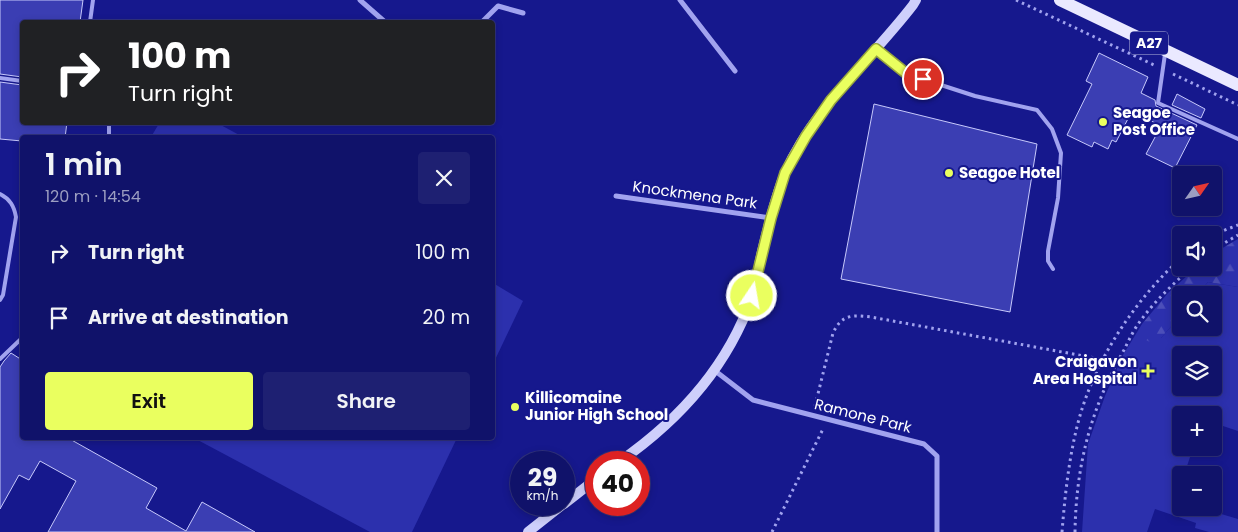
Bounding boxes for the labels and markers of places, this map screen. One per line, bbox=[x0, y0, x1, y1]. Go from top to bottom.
pin bbox=[902, 58, 944, 100]
place label: Seagoe Post Office bbox=[1113, 102, 1195, 140]
marker: Seagoe Post Office bbox=[1097, 116, 1109, 128]
place label: Seagoe Hotel bbox=[959, 162, 1060, 183]
marker: Seagoe Hotel bbox=[943, 167, 955, 179]
place label: Craigavon Area Hospital bbox=[1033, 351, 1137, 389]
marker: Craigavon Area Hospital bbox=[1141, 364, 1155, 378]
place label: Killicomaine Junior High School bbox=[525, 387, 668, 425]
marker: Killicomaine Junior High School bbox=[509, 401, 521, 413]

